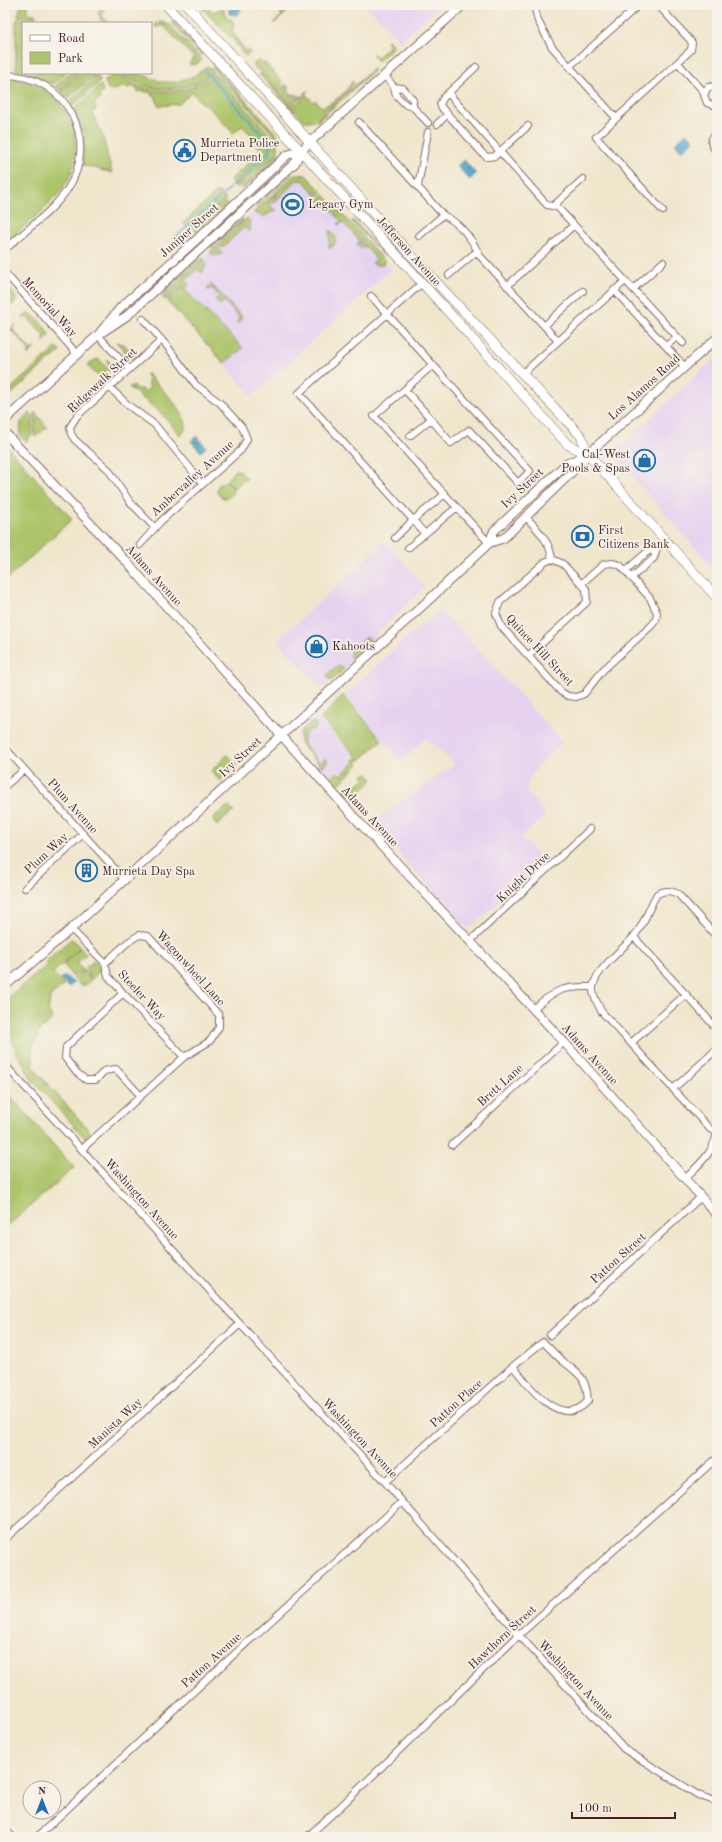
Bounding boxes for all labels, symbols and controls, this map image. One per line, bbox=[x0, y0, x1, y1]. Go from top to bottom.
legend bbox=[22, 22, 152, 74]
text: Road bbox=[58, 33, 85, 45]
text: Park bbox=[58, 53, 83, 65]
public building icon: Murrieta Police Department bbox=[171, 137, 197, 163]
place label: Murrieta Police Department bbox=[200, 138, 280, 164]
sports icon: Legacy Gym bbox=[280, 191, 306, 217]
place label: Legacy Gym bbox=[308, 199, 374, 211]
street label: Juniper Street bbox=[158, 201, 221, 260]
street label: Jefferson Avenue bbox=[374, 214, 443, 289]
street label: Memorial Way bbox=[19, 276, 79, 340]
street label: Ridgewalk Street bbox=[66, 346, 140, 416]
street label: Los Alamos Road bbox=[607, 353, 683, 423]
street label: Ambervalley Avenue bbox=[149, 438, 237, 519]
shop icon: Cal-West Pools & Spas bbox=[632, 448, 658, 474]
place label: Cal-West Pools & Spas bbox=[561, 449, 630, 475]
street label: Ivy Street bbox=[499, 466, 546, 511]
bank icon: First Citizens Bank bbox=[570, 524, 596, 550]
place label: First Citizens Bank bbox=[598, 525, 670, 551]
street label: Adams Avenue bbox=[123, 543, 184, 609]
street label: Quince Hill Street bbox=[503, 613, 575, 689]
shop icon: Kahoots bbox=[303, 633, 329, 659]
place label: Kahoots bbox=[332, 641, 375, 653]
street label: Ivy Street bbox=[217, 735, 264, 780]
street label: Plum Avenue bbox=[45, 777, 100, 837]
street label: Adams Avenue bbox=[338, 784, 400, 849]
street label: Plum Way bbox=[23, 830, 71, 877]
street label: Knight Drive bbox=[495, 850, 553, 905]
building icon: Murrieta Day Spa bbox=[73, 858, 99, 884]
place label: Murrieta Day Spa bbox=[102, 866, 195, 878]
street label: Wagonwheel Lane bbox=[154, 929, 227, 1009]
street label: Steeler Way bbox=[115, 968, 168, 1024]
street label: Adams Avenue bbox=[559, 1022, 620, 1088]
street label: Brett Lane bbox=[476, 1062, 526, 1109]
street label: Washington Avenue bbox=[102, 1157, 181, 1243]
street label: Patton Street bbox=[589, 1231, 649, 1286]
street label: Patton Place bbox=[428, 1377, 485, 1430]
street label: Manista Way bbox=[87, 1396, 145, 1451]
street label: Washington Avenue bbox=[319, 1397, 399, 1481]
street label: Hawthorn Street bbox=[467, 1603, 539, 1672]
street label: Patton Avenue bbox=[179, 1631, 244, 1691]
street label: Washington Avenue bbox=[535, 1639, 615, 1723]
north arrow bbox=[22, 1780, 62, 1820]
text: N bbox=[38, 1786, 47, 1797]
scale bar bbox=[572, 1794, 675, 1820]
text: 100 m bbox=[578, 1803, 612, 1815]

